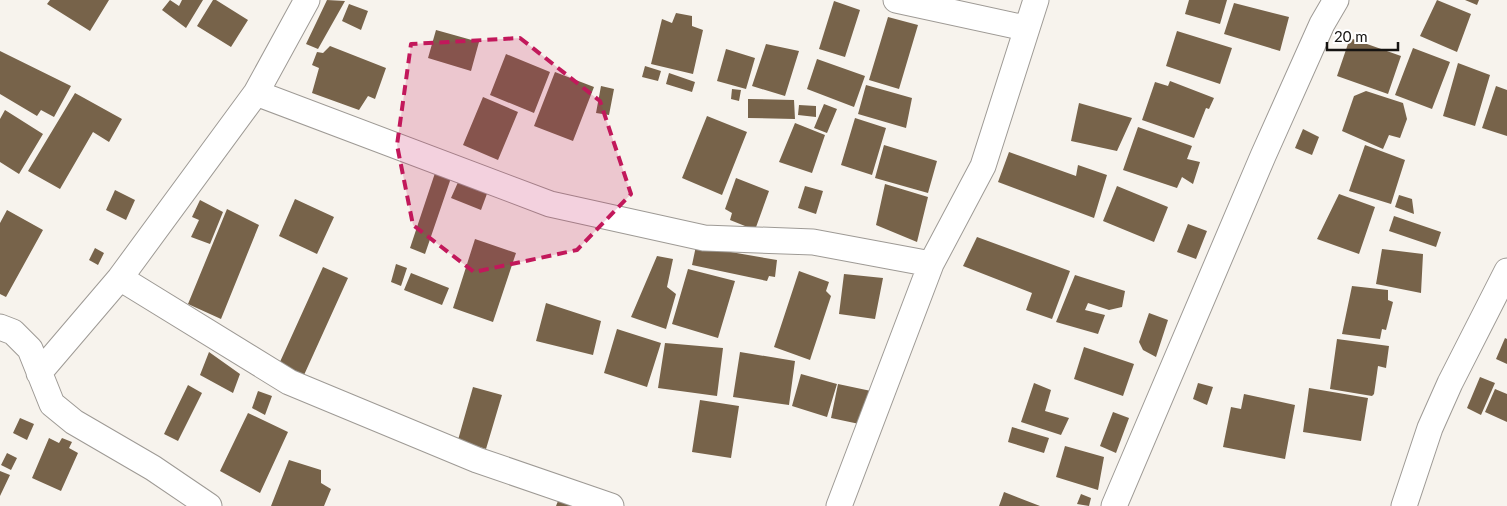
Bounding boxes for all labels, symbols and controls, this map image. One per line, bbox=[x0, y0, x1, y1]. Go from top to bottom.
scale bar bbox=[1327, 20, 1398, 52]
text: 20 m bbox=[1334, 27, 1368, 45]

